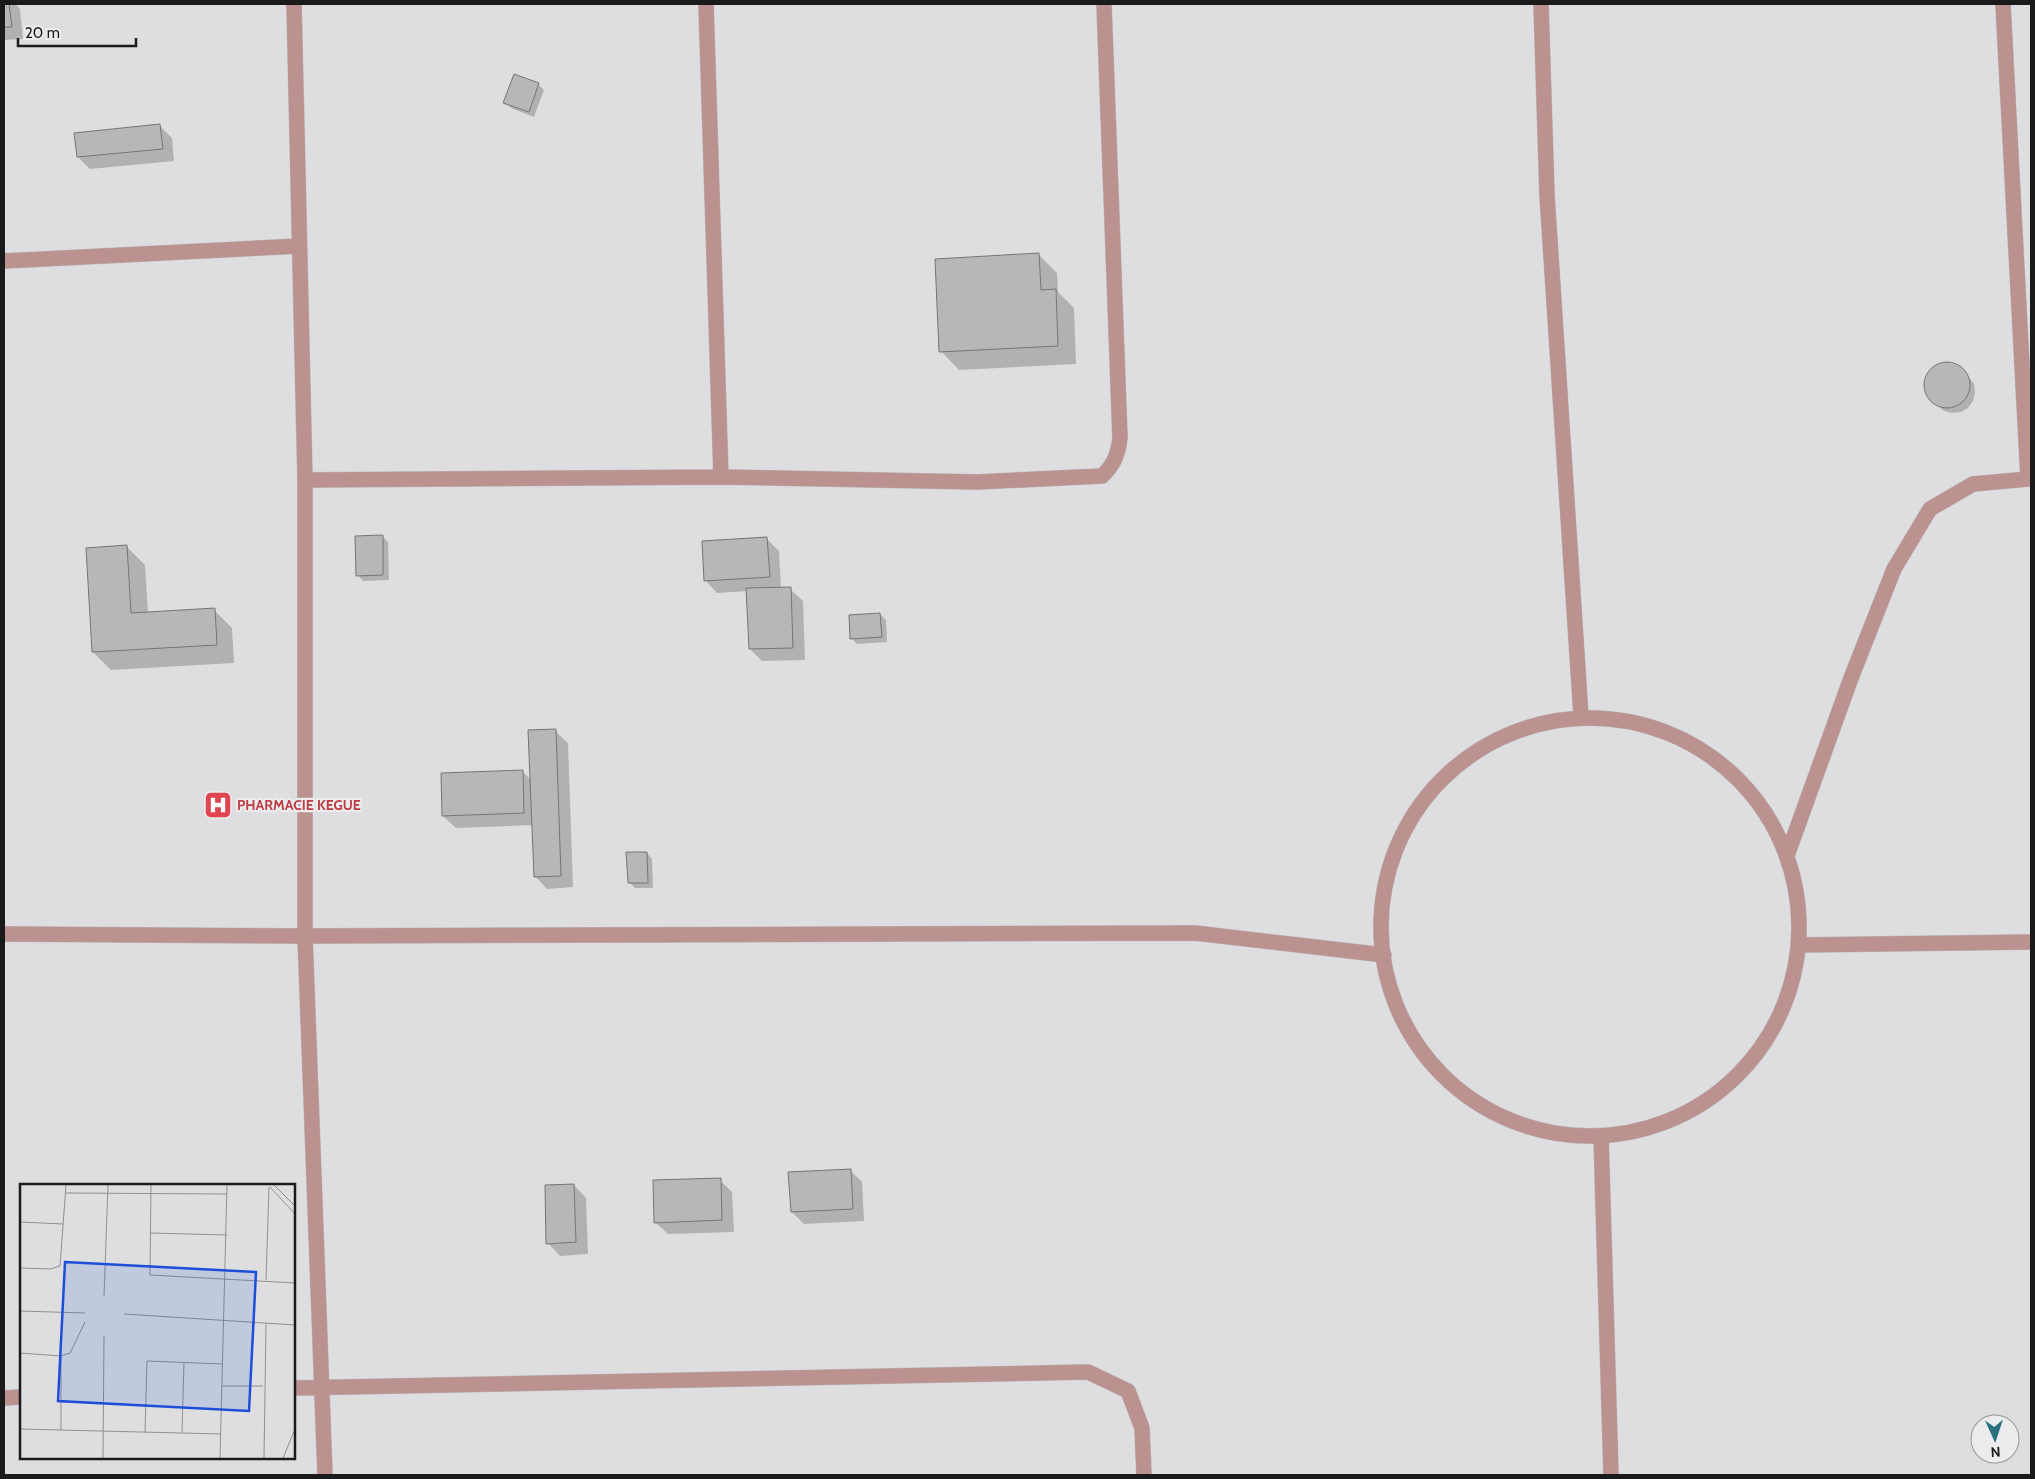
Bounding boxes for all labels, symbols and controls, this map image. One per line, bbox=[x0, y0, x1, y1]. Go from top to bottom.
scale bar bbox=[18, 15, 135, 47]
text: 20 m bbox=[25, 24, 60, 42]
hospital icon: PHARMACIE KEGUE bbox=[203, 790, 233, 820]
place label: PHARMACIE KEGUE bbox=[237, 796, 361, 814]
inset map bbox=[20, 1184, 295, 1459]
north arrow bbox=[1970, 1414, 2020, 1464]
text: N bbox=[1990, 1443, 2001, 1461]

